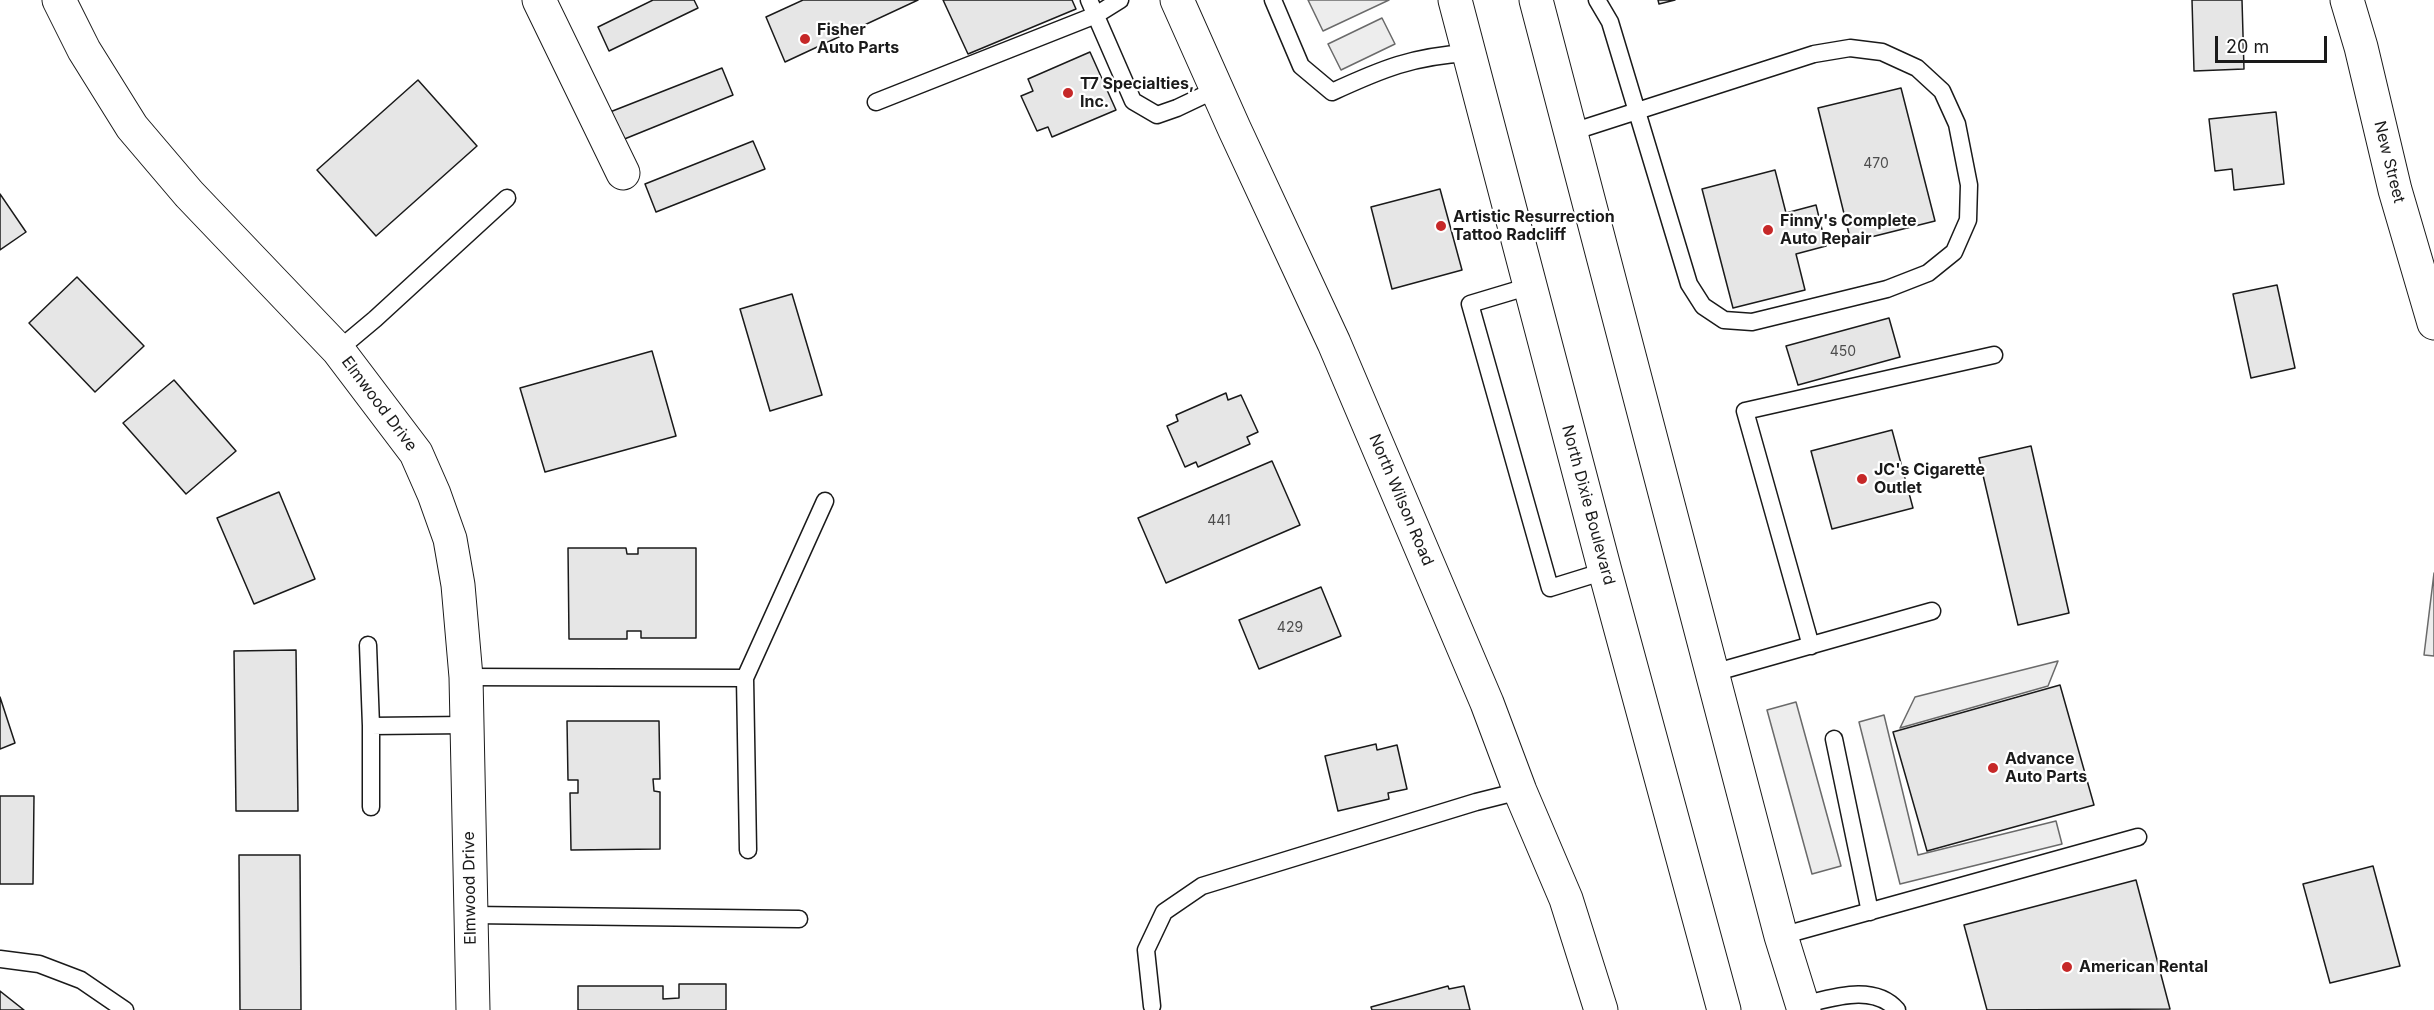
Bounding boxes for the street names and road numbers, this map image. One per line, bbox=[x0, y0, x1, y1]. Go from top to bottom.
street label: New Street bbox=[2370, 119, 2408, 205]
street label: Elmwood Drive bbox=[337, 353, 421, 455]
street label: North Dixie Boulevard bbox=[1557, 423, 1619, 587]
street label: North Wilson Road bbox=[1365, 431, 1437, 569]
street label: Elmwood Drive bbox=[459, 831, 481, 945]

